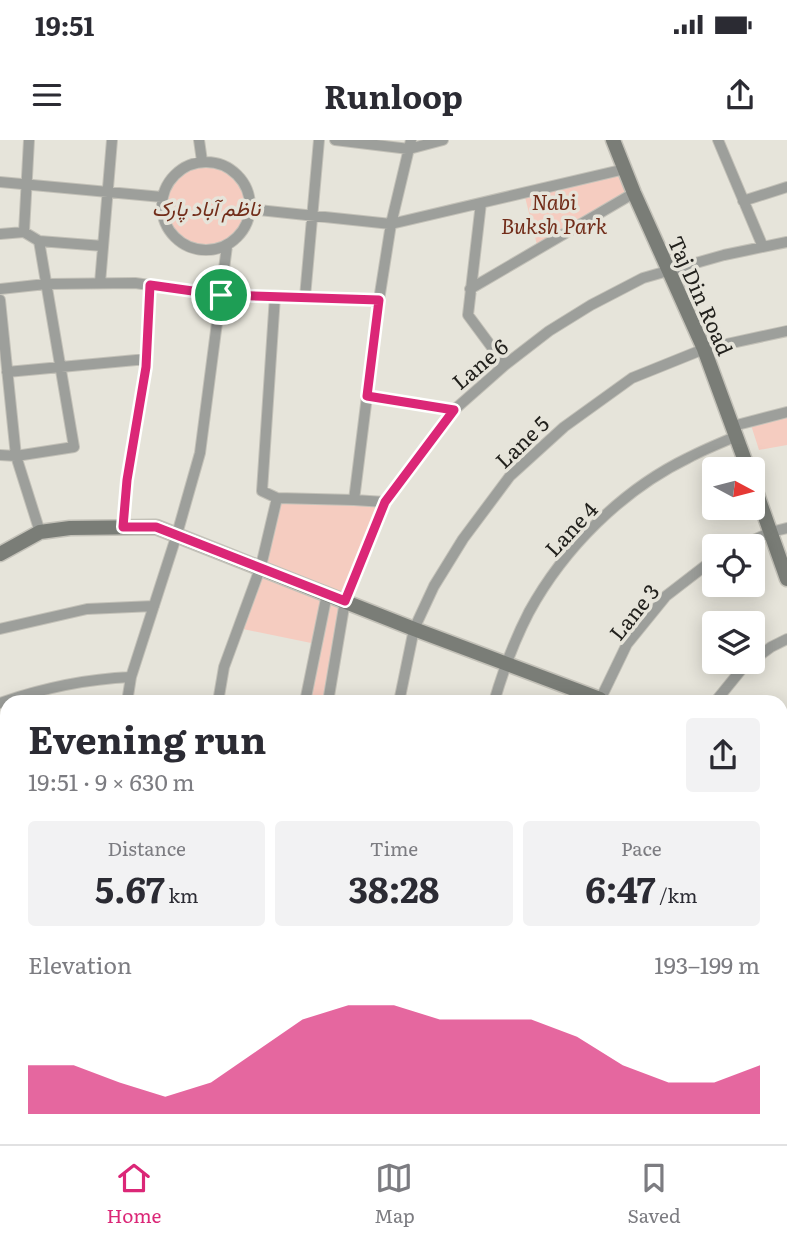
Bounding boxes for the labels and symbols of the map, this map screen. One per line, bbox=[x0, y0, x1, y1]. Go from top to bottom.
park label: Nabi Buksh Park bbox=[501, 185, 608, 240]
park label: ناظم آباد پارک bbox=[152, 191, 261, 223]
street label: Taj Din Road bbox=[662, 230, 742, 360]
pin bbox=[191, 265, 251, 325]
street label: Lane 6 bbox=[444, 330, 514, 396]
street label: Lane 5 bbox=[487, 408, 555, 474]
north arrow bbox=[702, 457, 765, 520]
street label: Lane 4 bbox=[537, 493, 604, 562]
street label: Lane 3 bbox=[601, 576, 665, 646]

